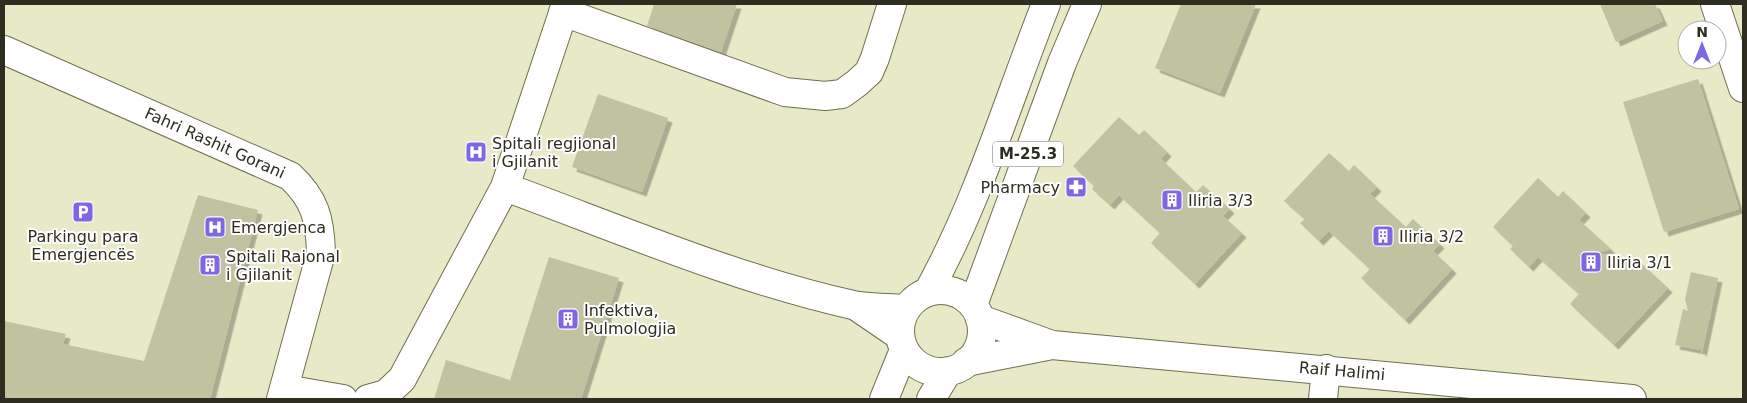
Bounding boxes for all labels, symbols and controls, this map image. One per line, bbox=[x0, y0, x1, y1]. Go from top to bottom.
north arrow bbox=[1677, 20, 1727, 70]
text: N bbox=[1696, 24, 1708, 40]
street label: Fahri Rashit Gorani bbox=[142, 103, 288, 183]
place label: Spitali regjional i Gjilanit bbox=[492, 134, 616, 171]
hospital icon: Spitali regjional i Gjilanit bbox=[464, 140, 488, 164]
road number: M-25.3 bbox=[993, 142, 1063, 166]
pharmacy icon: Pharmacy bbox=[1064, 175, 1088, 199]
place label: Pharmacy bbox=[980, 178, 1060, 197]
building icon: Iliria 3/3 bbox=[1160, 188, 1184, 212]
place label: Iliria 3/3 bbox=[1188, 191, 1253, 210]
parking icon: Parkingu para Emergjencës bbox=[71, 200, 95, 224]
hospital icon: Emergjenca bbox=[203, 215, 227, 239]
place label: Emergjenca bbox=[231, 218, 326, 237]
building icon: Iliria 3/2 bbox=[1371, 224, 1395, 248]
place label: Parkingu para Emergjencës bbox=[28, 227, 138, 264]
place label: Iliria 3/2 bbox=[1399, 227, 1464, 246]
place label: Spitali Rajonal i Gjilanit bbox=[226, 247, 340, 284]
building icon: Iliria 3/1 bbox=[1579, 250, 1603, 274]
building icon: Spitali Rajonal i Gjilanit bbox=[198, 253, 222, 277]
place label: Iliria 3/1 bbox=[1607, 253, 1672, 272]
place label: Infektiva, Pulmologjia bbox=[584, 301, 676, 338]
building icon: Infektiva, Pulmologjia bbox=[556, 307, 580, 331]
street label: Raif Halimi bbox=[1298, 358, 1386, 384]

